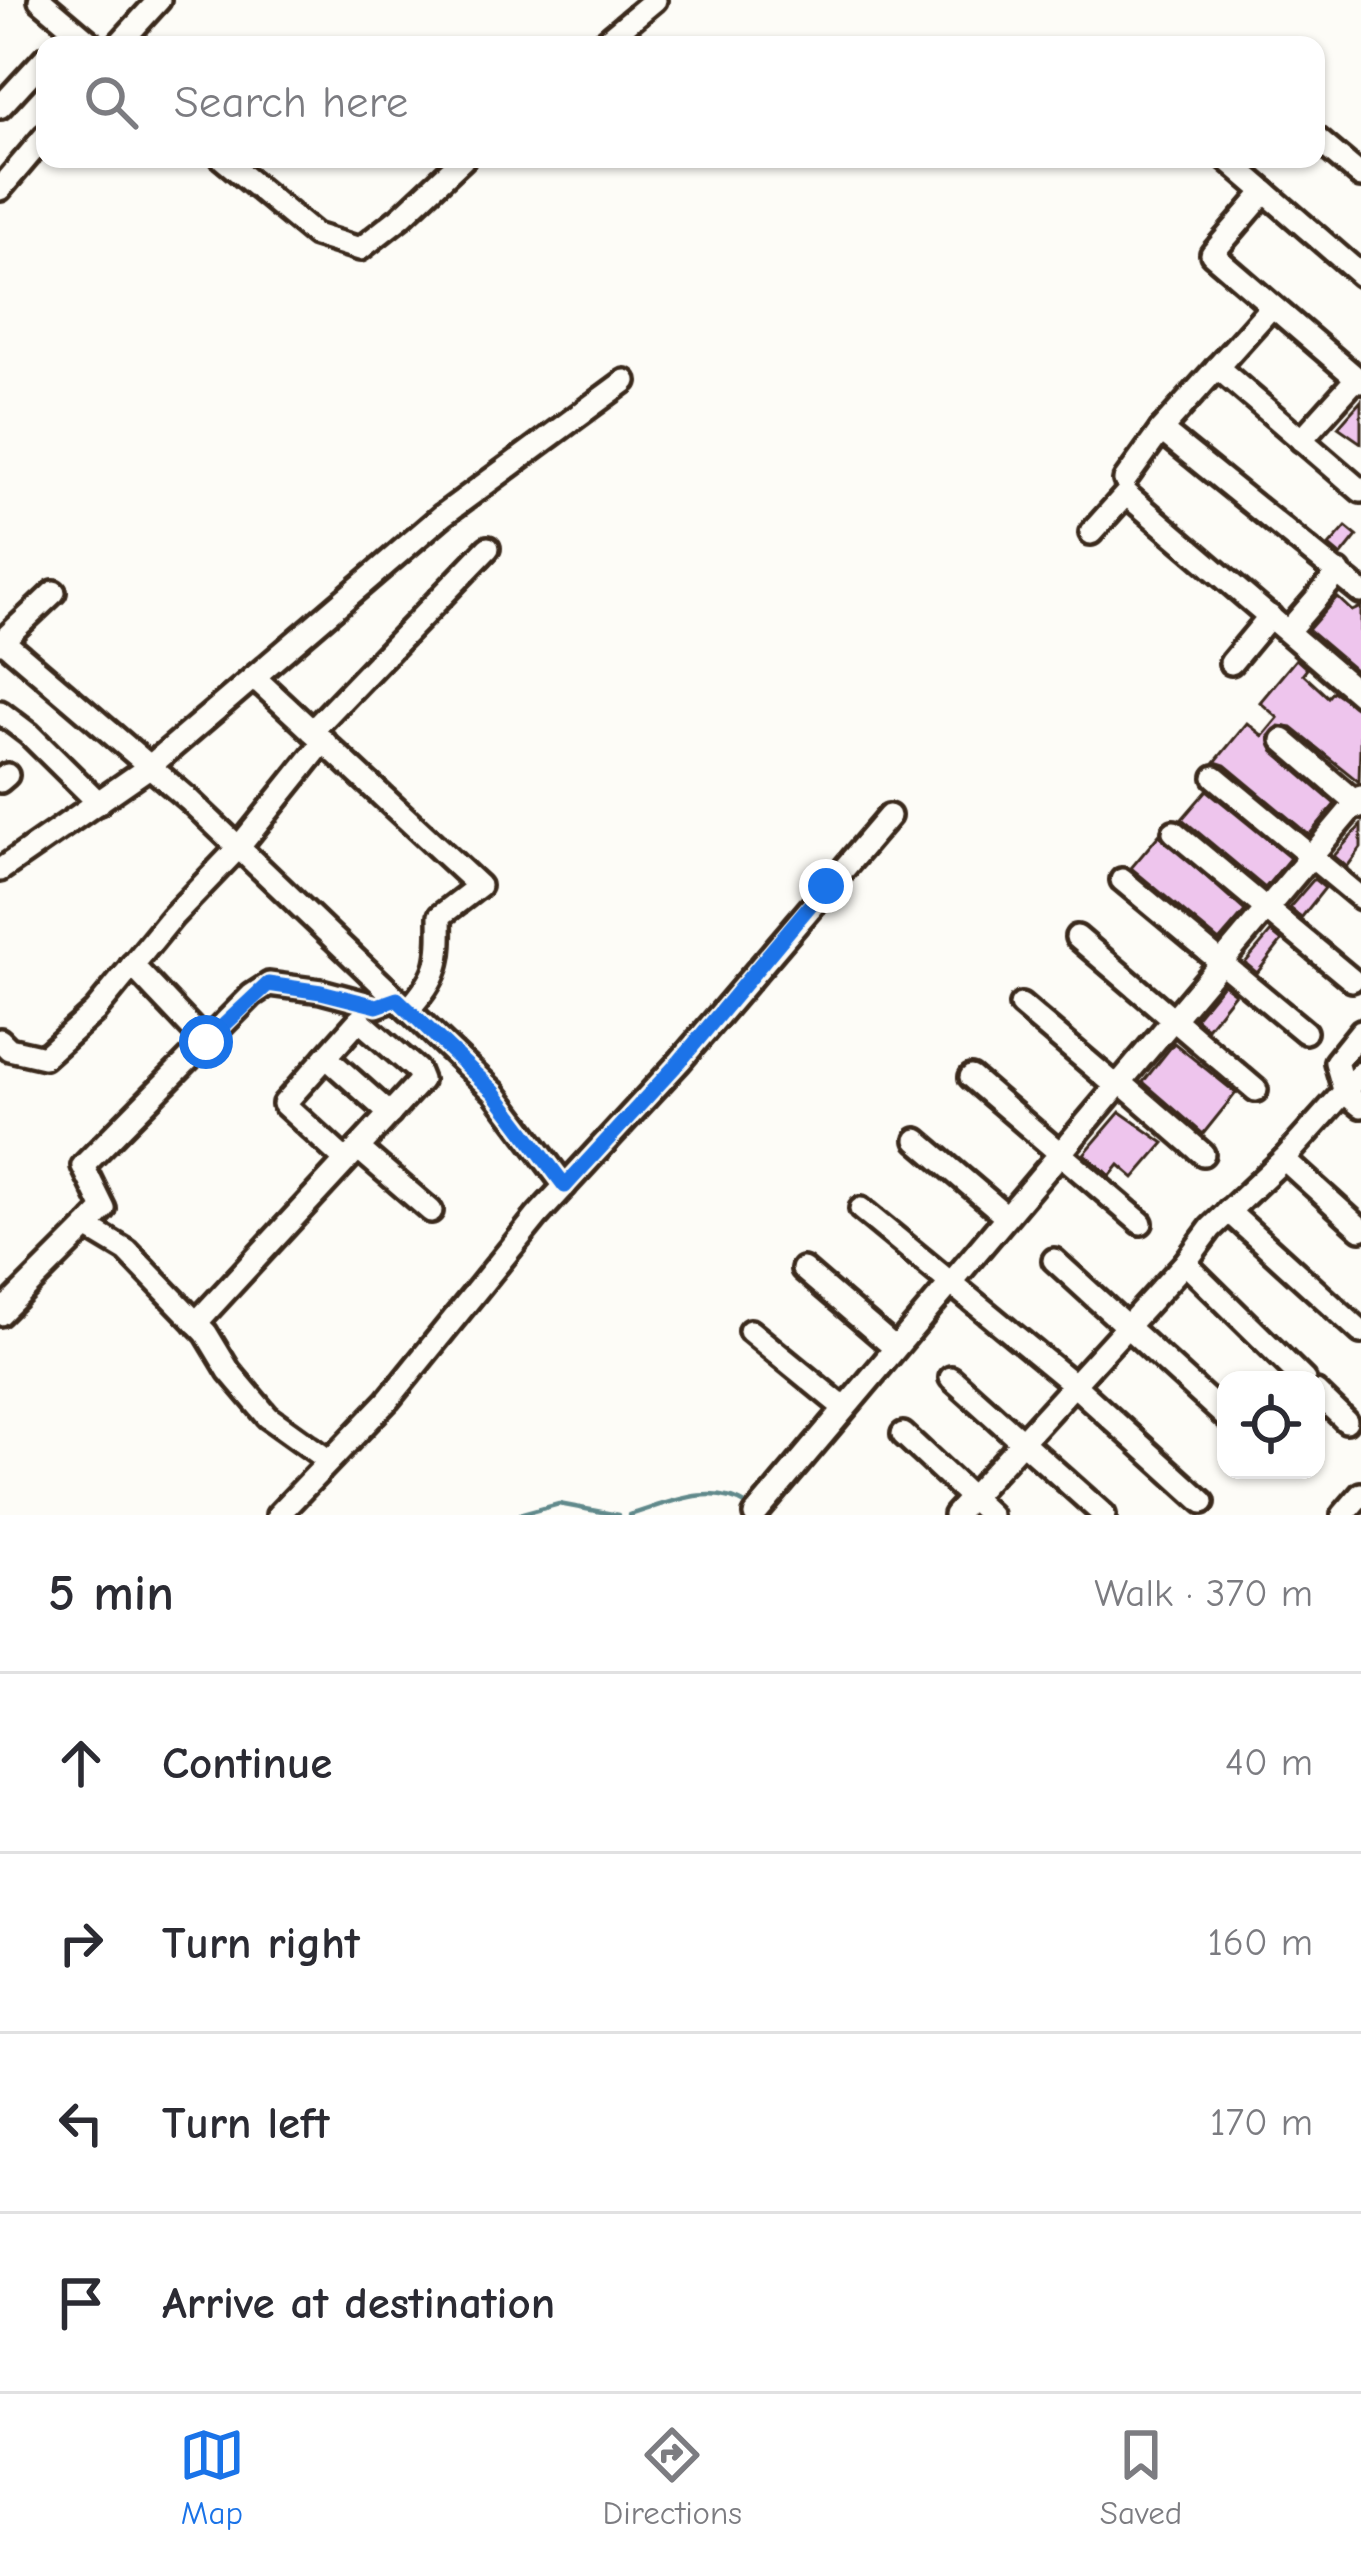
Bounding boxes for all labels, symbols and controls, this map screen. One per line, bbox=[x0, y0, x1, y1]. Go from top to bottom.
search box bbox=[36, 36, 1325, 168]
icon: search bbox=[78, 69, 144, 135]
text: Search here bbox=[174, 76, 408, 128]
route end bbox=[799, 859, 853, 913]
route start bbox=[179, 1015, 233, 1069]
map controls bbox=[1217, 1371, 1325, 1479]
button: locate bbox=[1217, 1371, 1325, 1479]
text: 5 min bbox=[48, 1564, 174, 1623]
text: Walk · 370 m bbox=[1094, 1571, 1313, 1616]
icon: ahead bbox=[48, 1730, 114, 1796]
text: Continue bbox=[162, 1737, 332, 1789]
text: 40 m bbox=[1225, 1740, 1313, 1785]
icon: right bbox=[48, 1910, 114, 1976]
text: Turn right bbox=[162, 1917, 360, 1969]
text: 160 m bbox=[1207, 1920, 1313, 1965]
icon: left bbox=[48, 2090, 114, 2156]
text: Turn left bbox=[162, 2097, 329, 2149]
text: 170 m bbox=[1210, 2100, 1313, 2145]
icon: arrive bbox=[48, 2270, 114, 2336]
text: Arrive at destination bbox=[162, 2277, 555, 2329]
tab: Map bbox=[179, 2422, 245, 2532]
tab: Directions bbox=[603, 2422, 742, 2532]
tab: Saved bbox=[1100, 2422, 1182, 2532]

